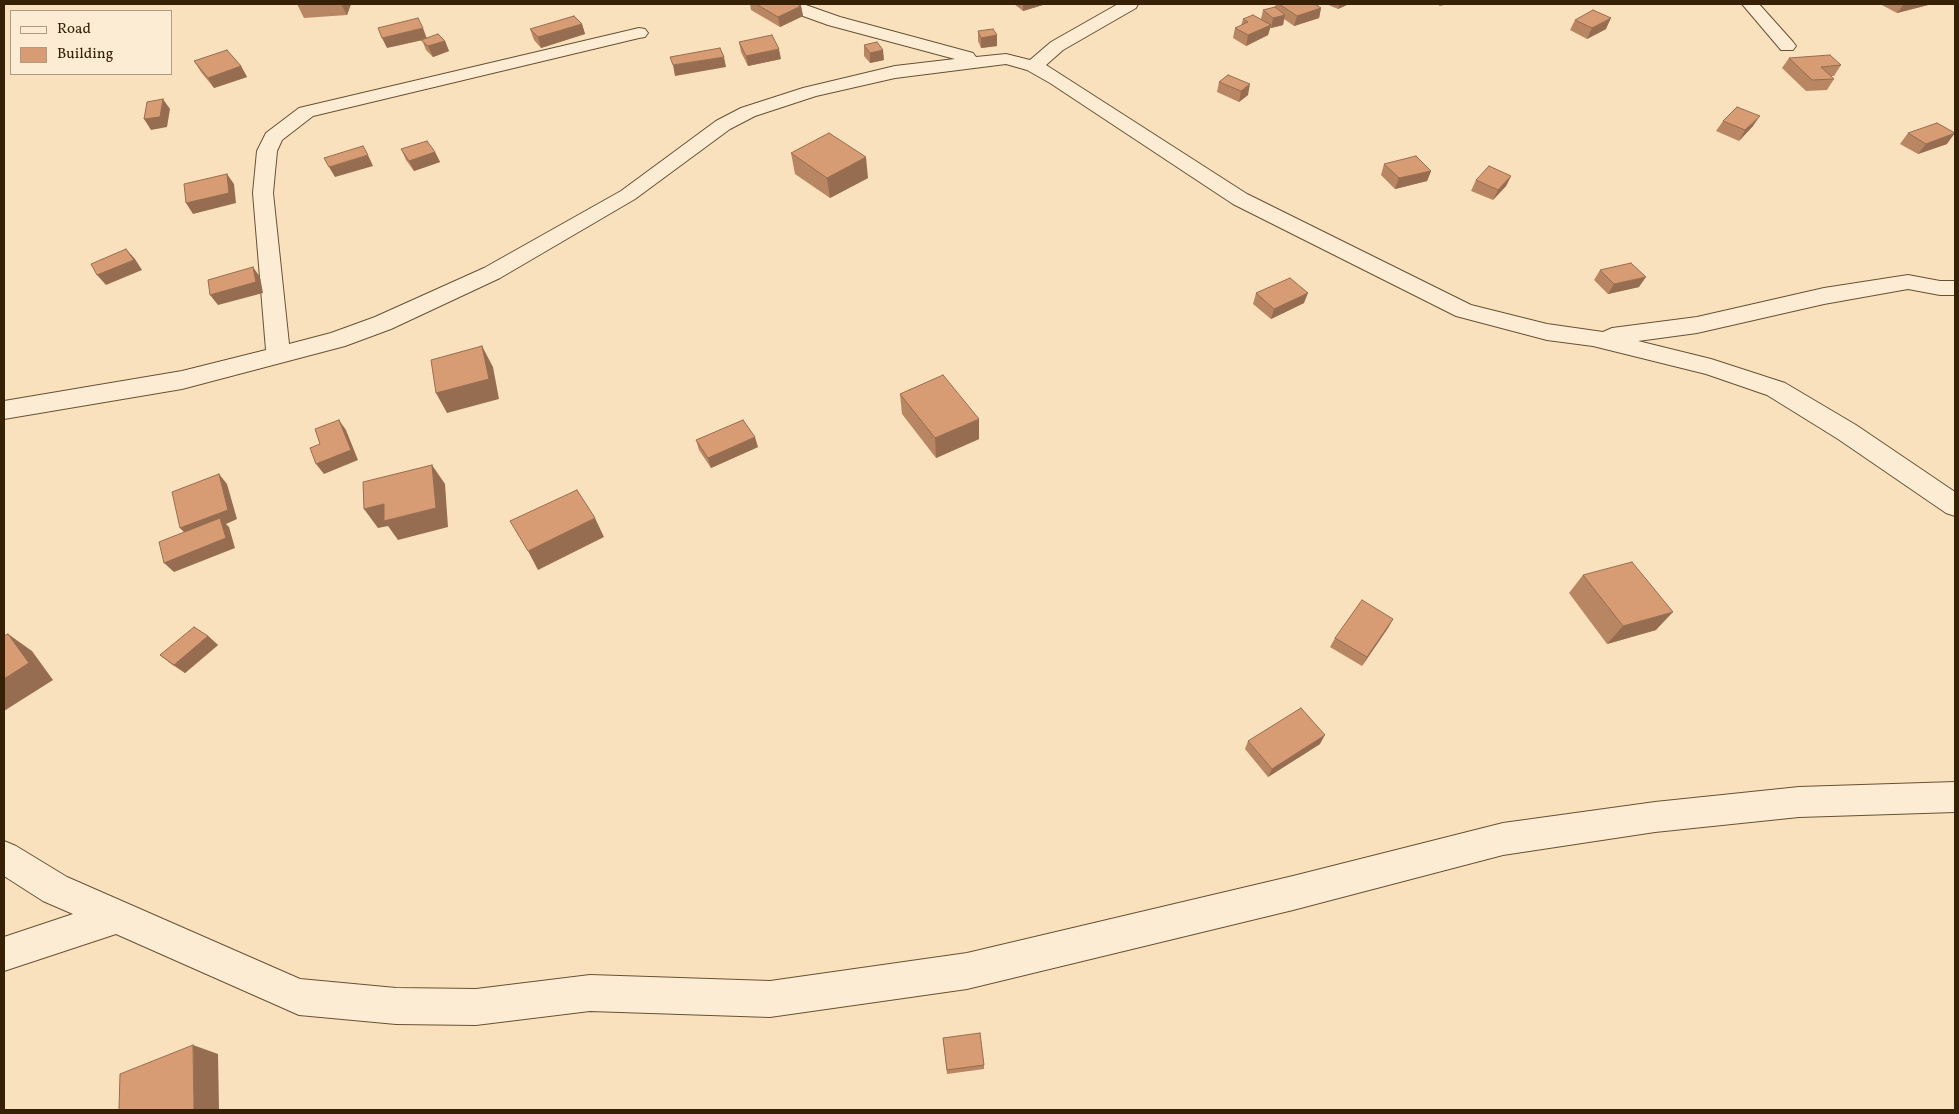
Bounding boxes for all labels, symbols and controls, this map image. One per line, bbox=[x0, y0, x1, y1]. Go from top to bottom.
legend bbox=[10, 10, 172, 75]
text: Road bbox=[57, 19, 91, 40]
text: Building bbox=[57, 44, 113, 65]

